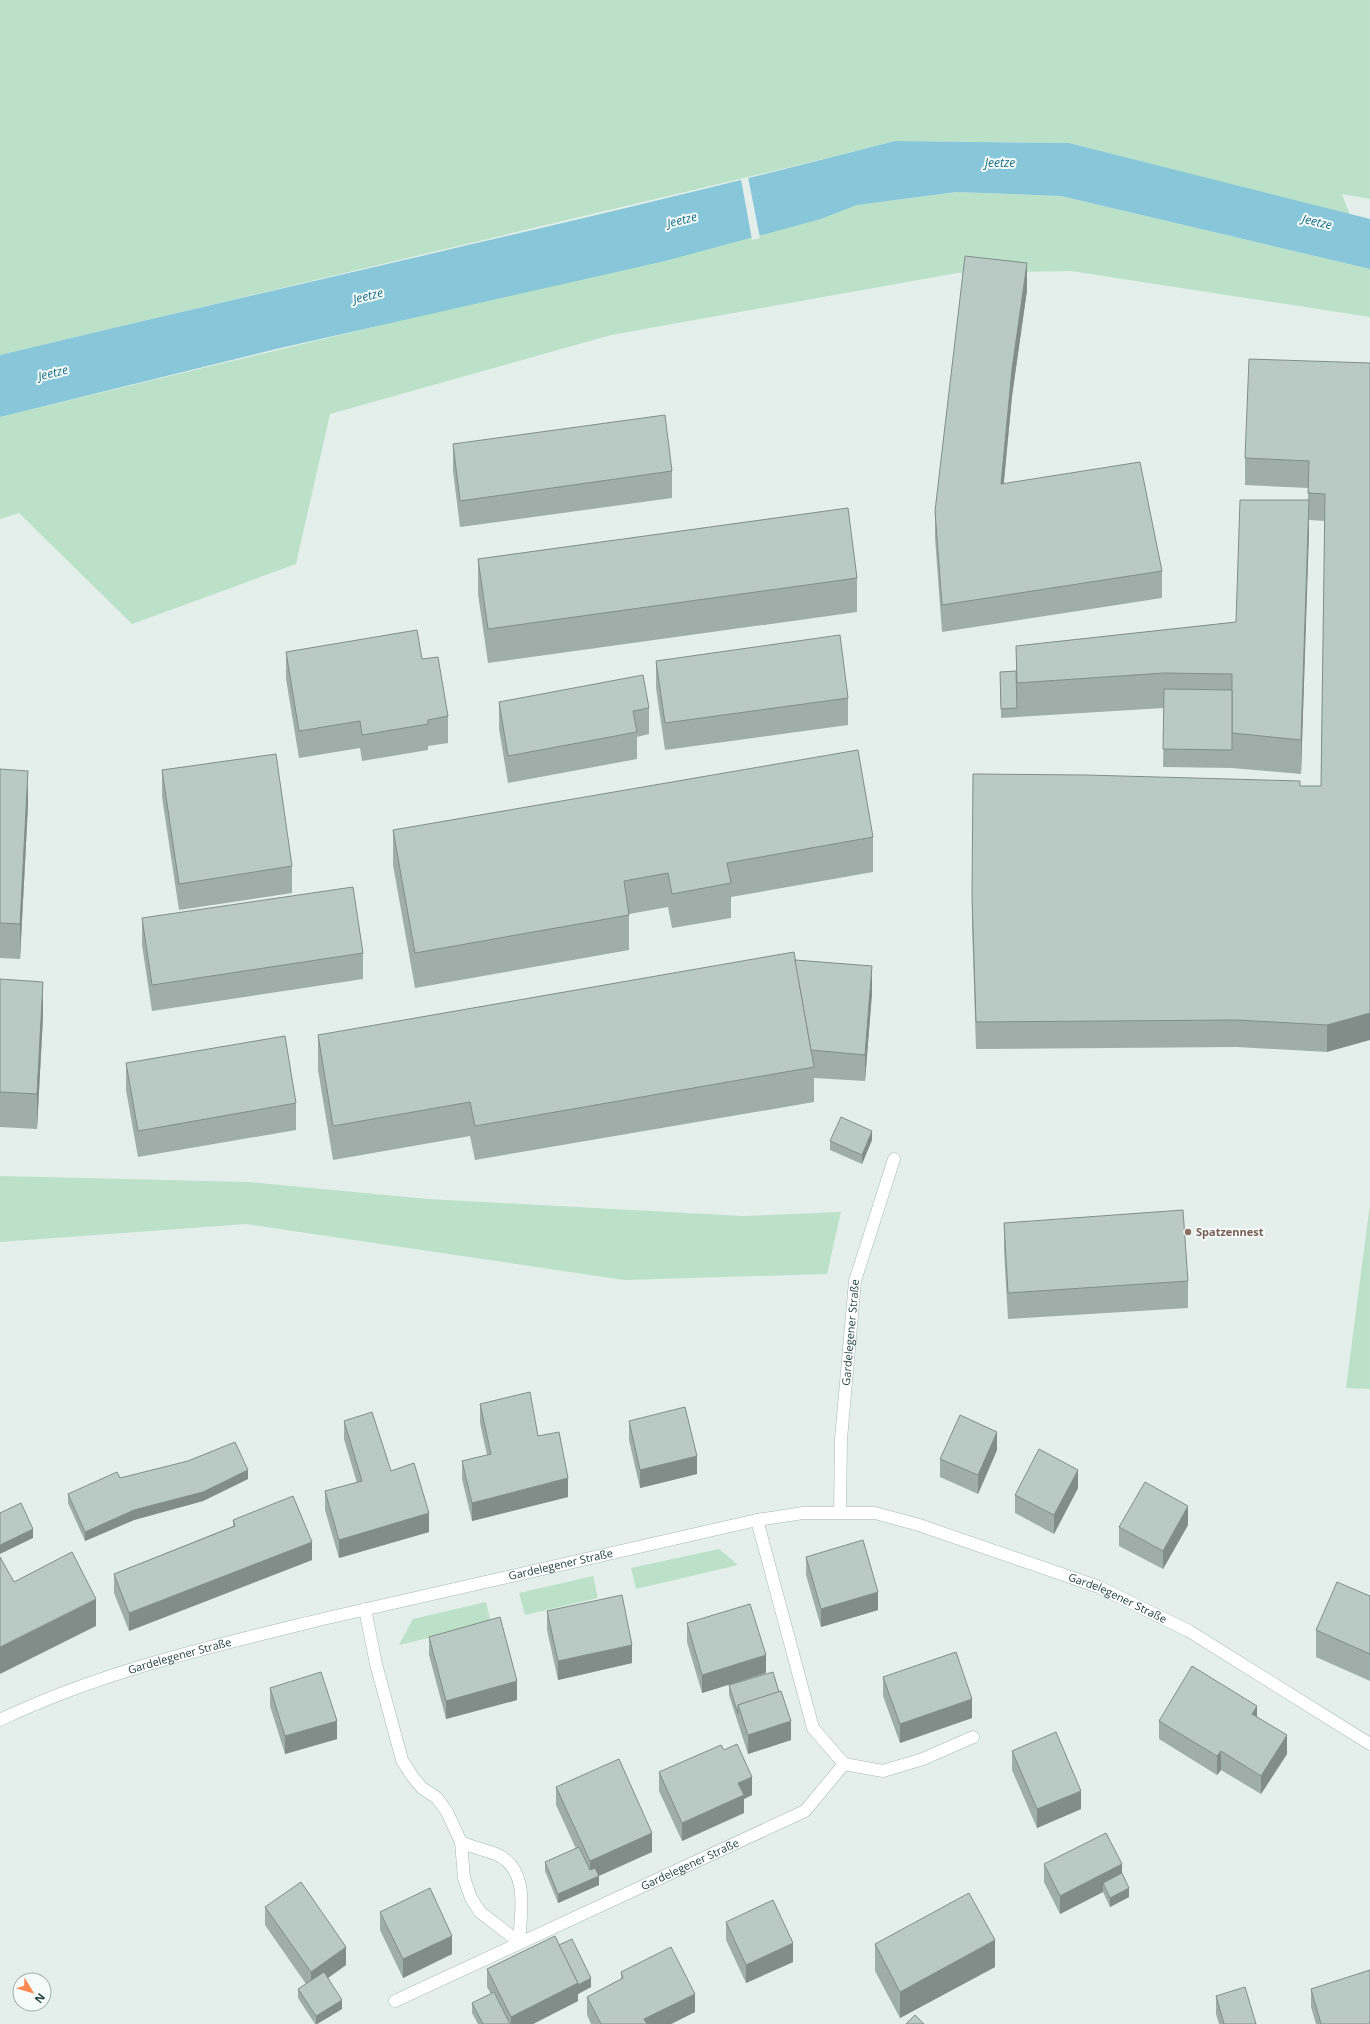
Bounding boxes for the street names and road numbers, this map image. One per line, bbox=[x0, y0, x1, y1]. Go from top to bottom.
street label: Gardelegener Straße bbox=[838, 1279, 862, 1386]
street label: Gardelegener Straße bbox=[507, 1545, 614, 1583]
street label: Gardelegener Straße bbox=[1066, 1569, 1170, 1626]
street label: Gardelegener Straße bbox=[126, 1634, 233, 1677]
street label: Gardelegener Straße bbox=[638, 1835, 741, 1893]

